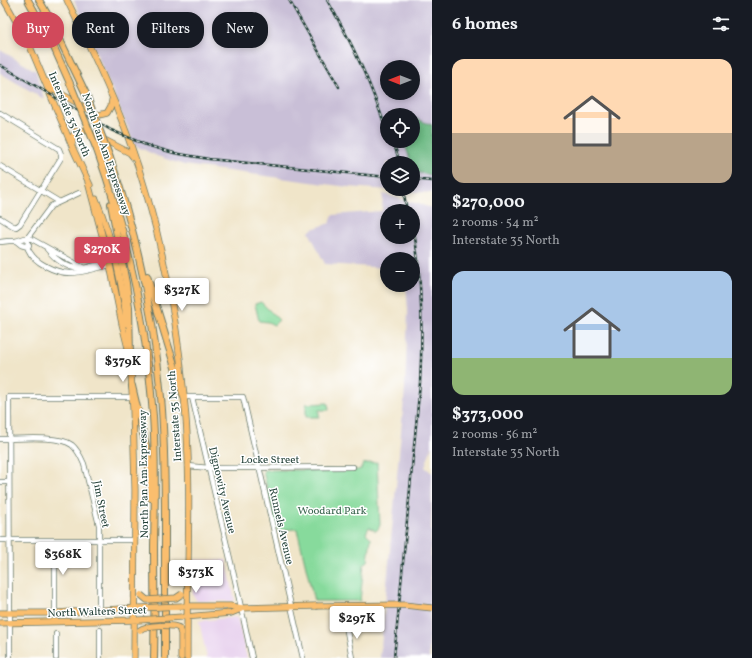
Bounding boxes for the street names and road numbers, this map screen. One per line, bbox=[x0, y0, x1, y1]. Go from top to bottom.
street label: Interstate 35 North bbox=[44, 70, 94, 160]
street label: North Pan Am Expressway bbox=[78, 91, 134, 218]
street label: Interstate 35 North bbox=[165, 369, 186, 462]
street label: North Pan Am Expressway bbox=[136, 409, 153, 539]
street label: Dignowity Avenue bbox=[204, 445, 239, 535]
street label: Locke Street bbox=[241, 453, 300, 468]
street label: Jim Street bbox=[89, 479, 112, 529]
street label: Runnels Avenue bbox=[264, 487, 297, 566]
street label: North Walters Street bbox=[47, 603, 147, 622]

